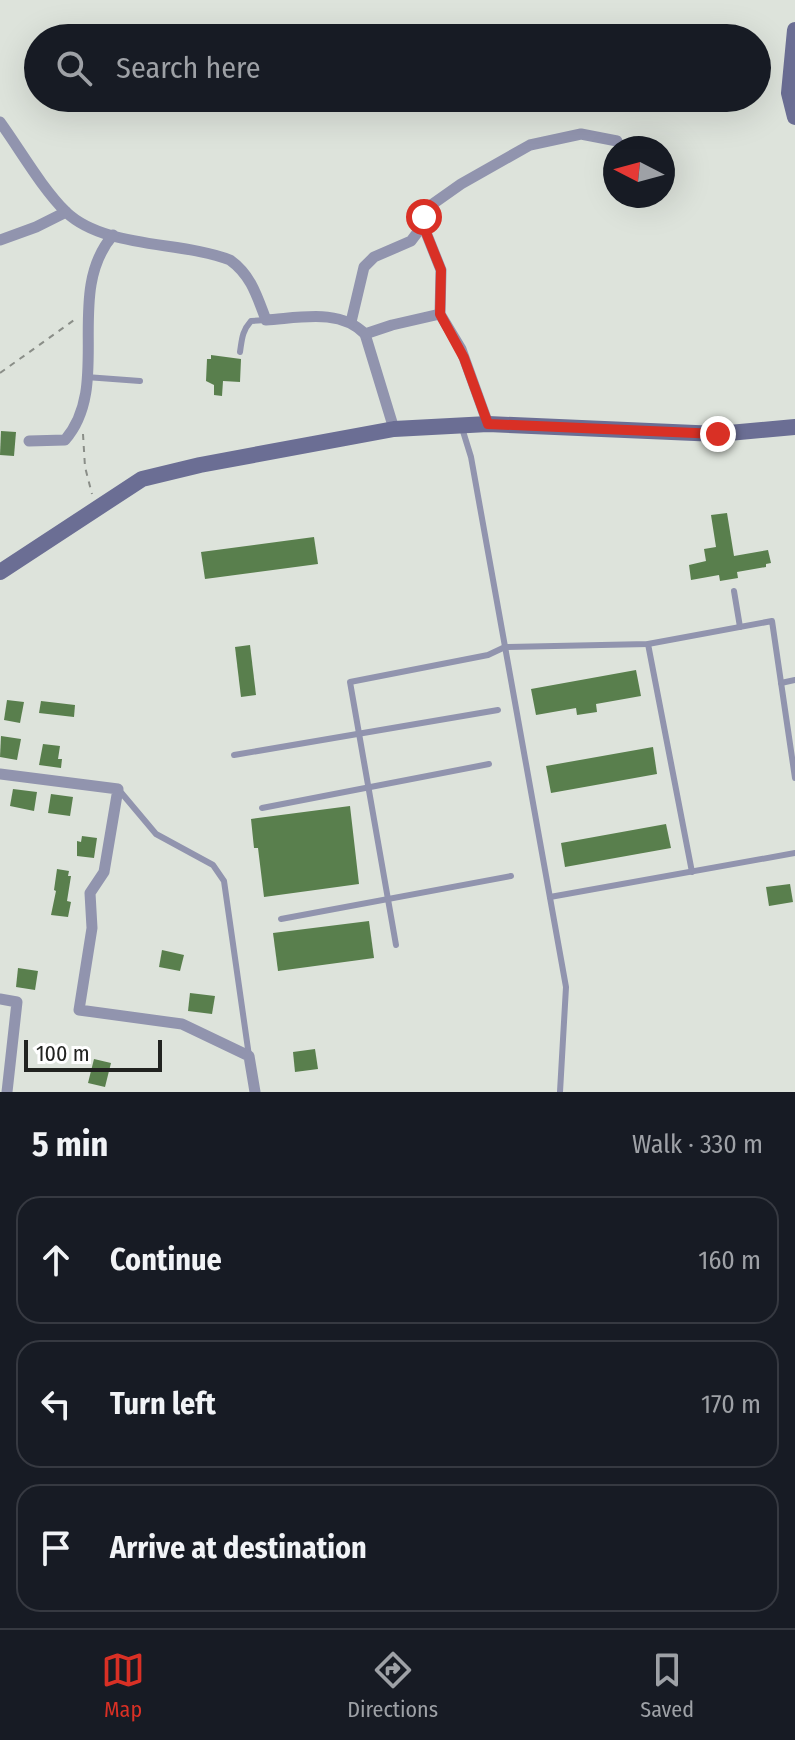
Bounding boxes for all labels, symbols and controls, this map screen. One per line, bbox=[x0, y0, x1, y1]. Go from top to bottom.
search box bbox=[24, 24, 771, 112]
icon: search bbox=[52, 46, 96, 90]
text: Search here bbox=[116, 50, 261, 86]
north arrow bbox=[603, 136, 675, 208]
route start bbox=[406, 199, 442, 235]
route end bbox=[700, 416, 736, 452]
scale bar bbox=[24, 1036, 162, 1072]
text: 100 m bbox=[36, 1040, 90, 1067]
text: 5 min bbox=[32, 1124, 108, 1165]
text: Walk · 330 m bbox=[632, 1129, 763, 1160]
icon: ahead bbox=[34, 1238, 78, 1282]
text: Continue bbox=[110, 1242, 222, 1278]
text: 160 m bbox=[698, 1245, 761, 1276]
icon: left bbox=[34, 1382, 78, 1426]
text: Turn left bbox=[110, 1386, 216, 1422]
text: 170 m bbox=[701, 1389, 761, 1420]
icon: arrive bbox=[34, 1526, 78, 1570]
text: Arrive at destination bbox=[110, 1530, 367, 1566]
tab: Map bbox=[101, 1648, 145, 1723]
tab: Directions bbox=[347, 1648, 438, 1723]
tab: Saved bbox=[640, 1648, 694, 1723]

